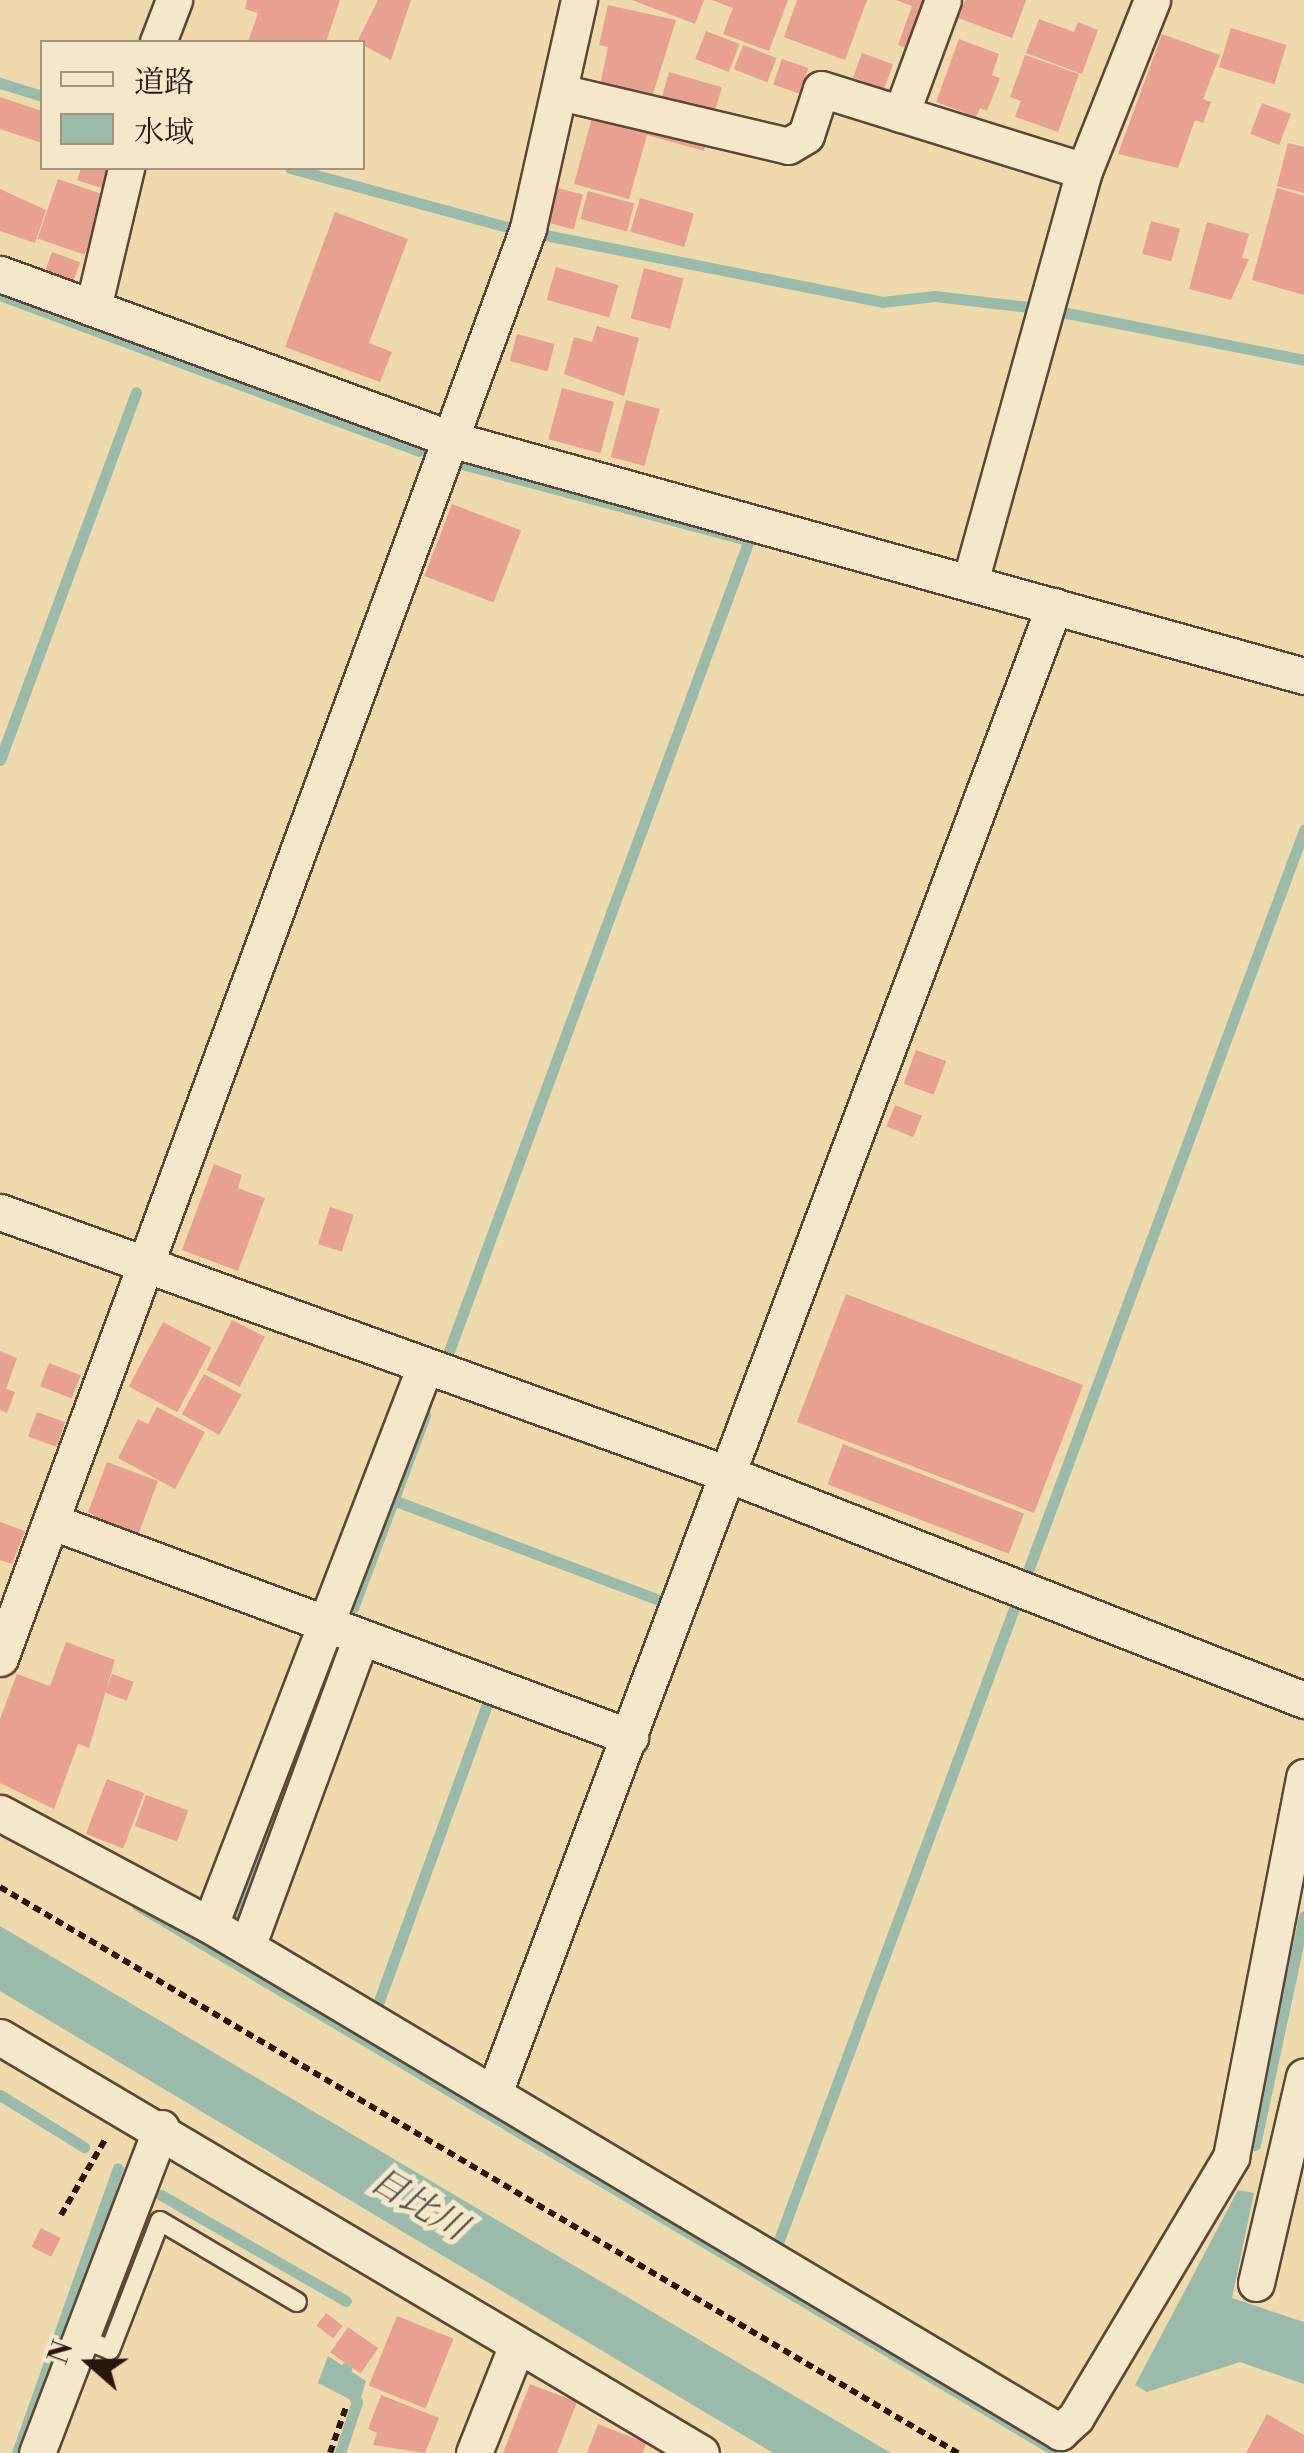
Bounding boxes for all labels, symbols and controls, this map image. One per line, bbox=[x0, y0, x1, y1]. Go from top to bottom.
legend bbox=[40, 40, 365, 170]
text: 道路 bbox=[134, 64, 194, 102]
text: 水域 bbox=[134, 114, 194, 152]
water label: 目比川 bbox=[362, 2160, 474, 2250]
north arrow bbox=[40, 2313, 140, 2413]
text: N bbox=[41, 2336, 82, 2369]

